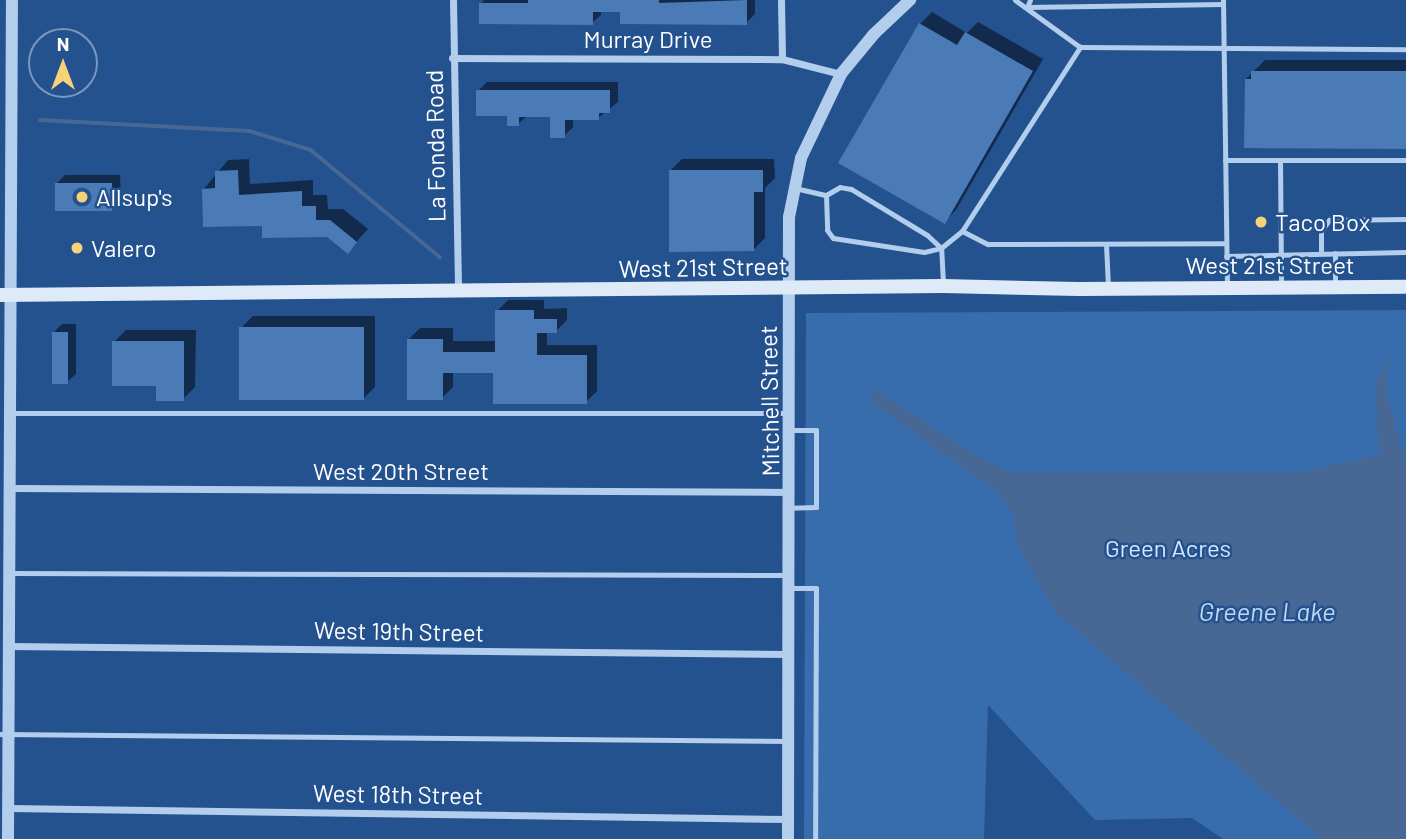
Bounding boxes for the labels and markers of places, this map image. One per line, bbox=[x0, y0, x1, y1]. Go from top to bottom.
place label: Allsup's bbox=[96, 183, 173, 211]
marker: Allsup's bbox=[74, 189, 90, 205]
place label: Taco Box bbox=[1275, 208, 1370, 236]
marker: Taco Box bbox=[1253, 214, 1269, 230]
place label: Valero bbox=[91, 234, 156, 262]
marker: Valero bbox=[69, 240, 85, 256]

